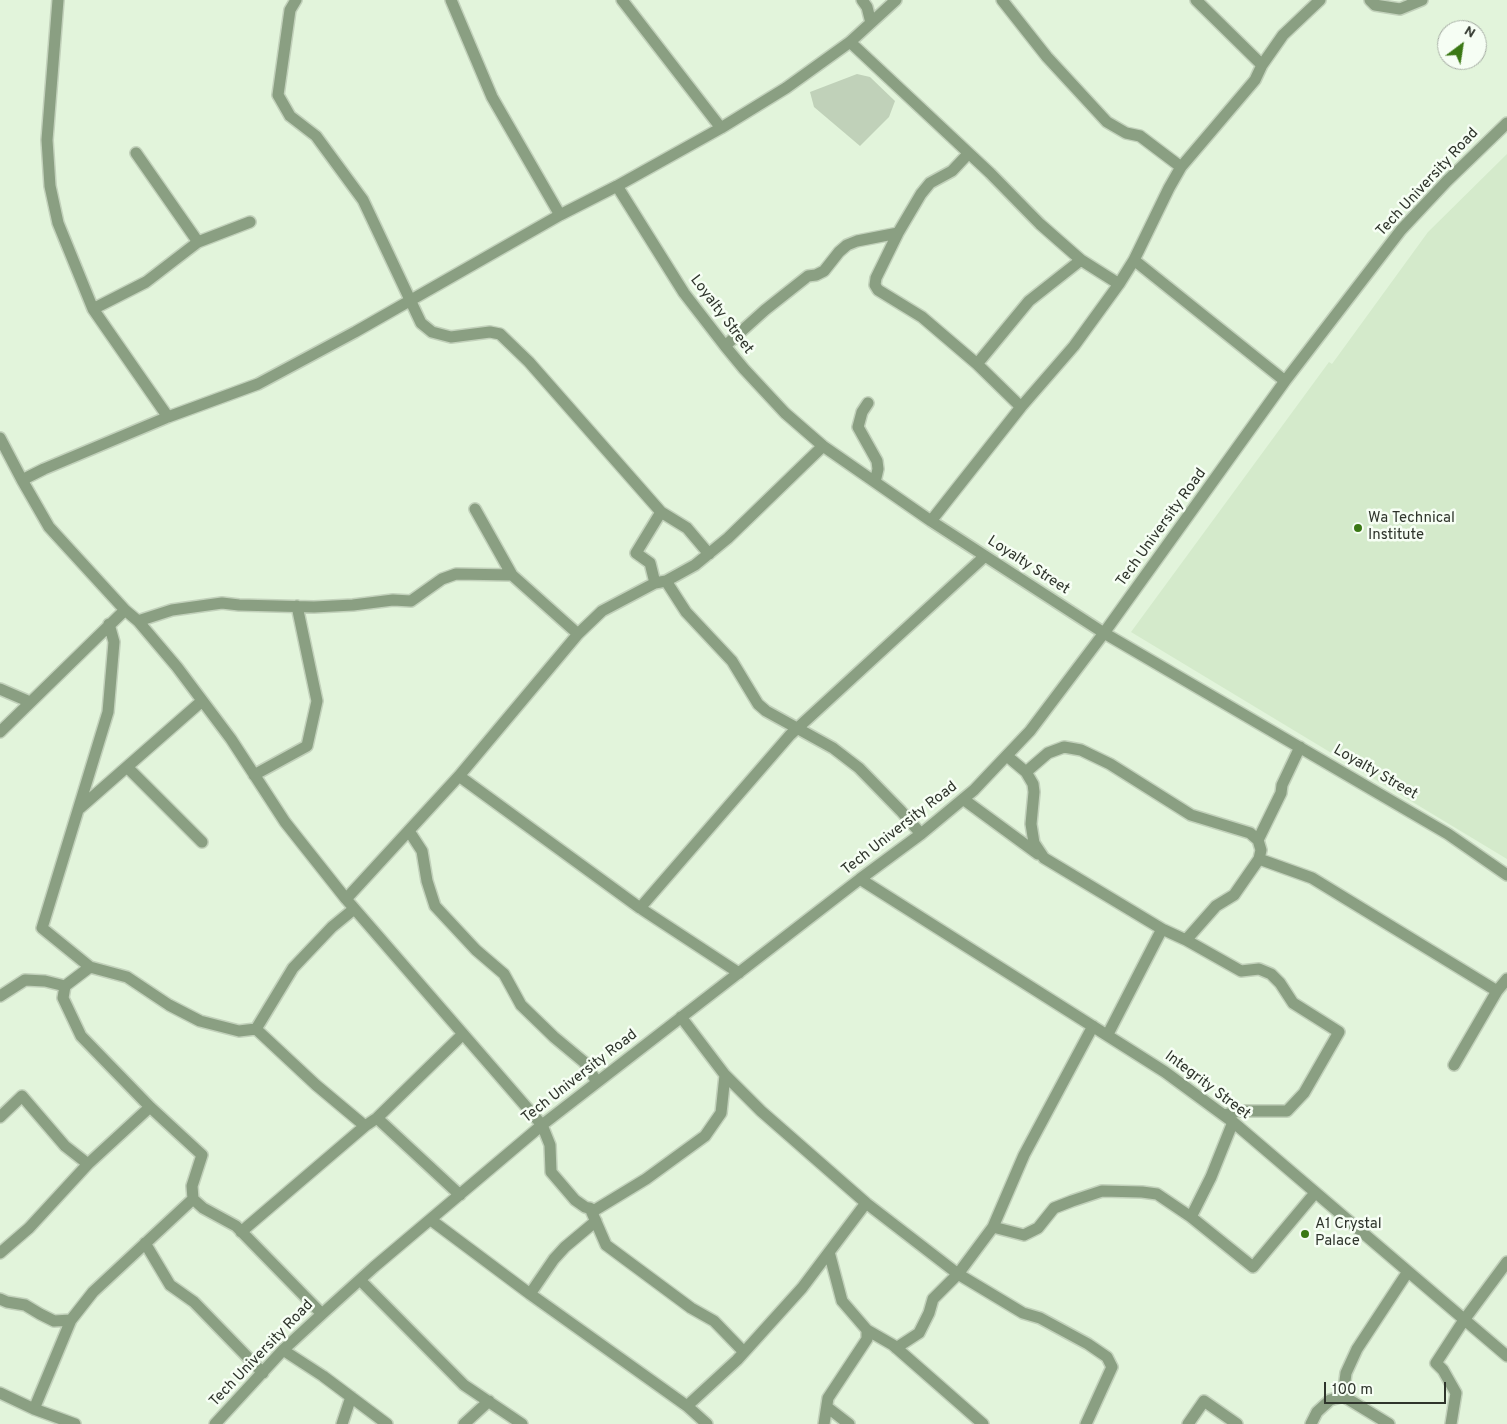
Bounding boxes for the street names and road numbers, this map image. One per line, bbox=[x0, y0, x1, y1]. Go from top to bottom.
street label: Tech University Road bbox=[1373, 125, 1483, 241]
street label: Loyalty Street bbox=[685, 272, 757, 358]
street label: Tech University Road bbox=[1113, 465, 1211, 591]
street label: Loyalty Street bbox=[984, 533, 1072, 599]
street label: Loyalty Street bbox=[1330, 742, 1420, 804]
street label: Tech University Road bbox=[839, 778, 961, 880]
street label: Tech University Road bbox=[519, 1026, 641, 1128]
street label: Integrity Street bbox=[1161, 1048, 1253, 1124]
street label: Tech University Road bbox=[206, 1297, 318, 1411]

